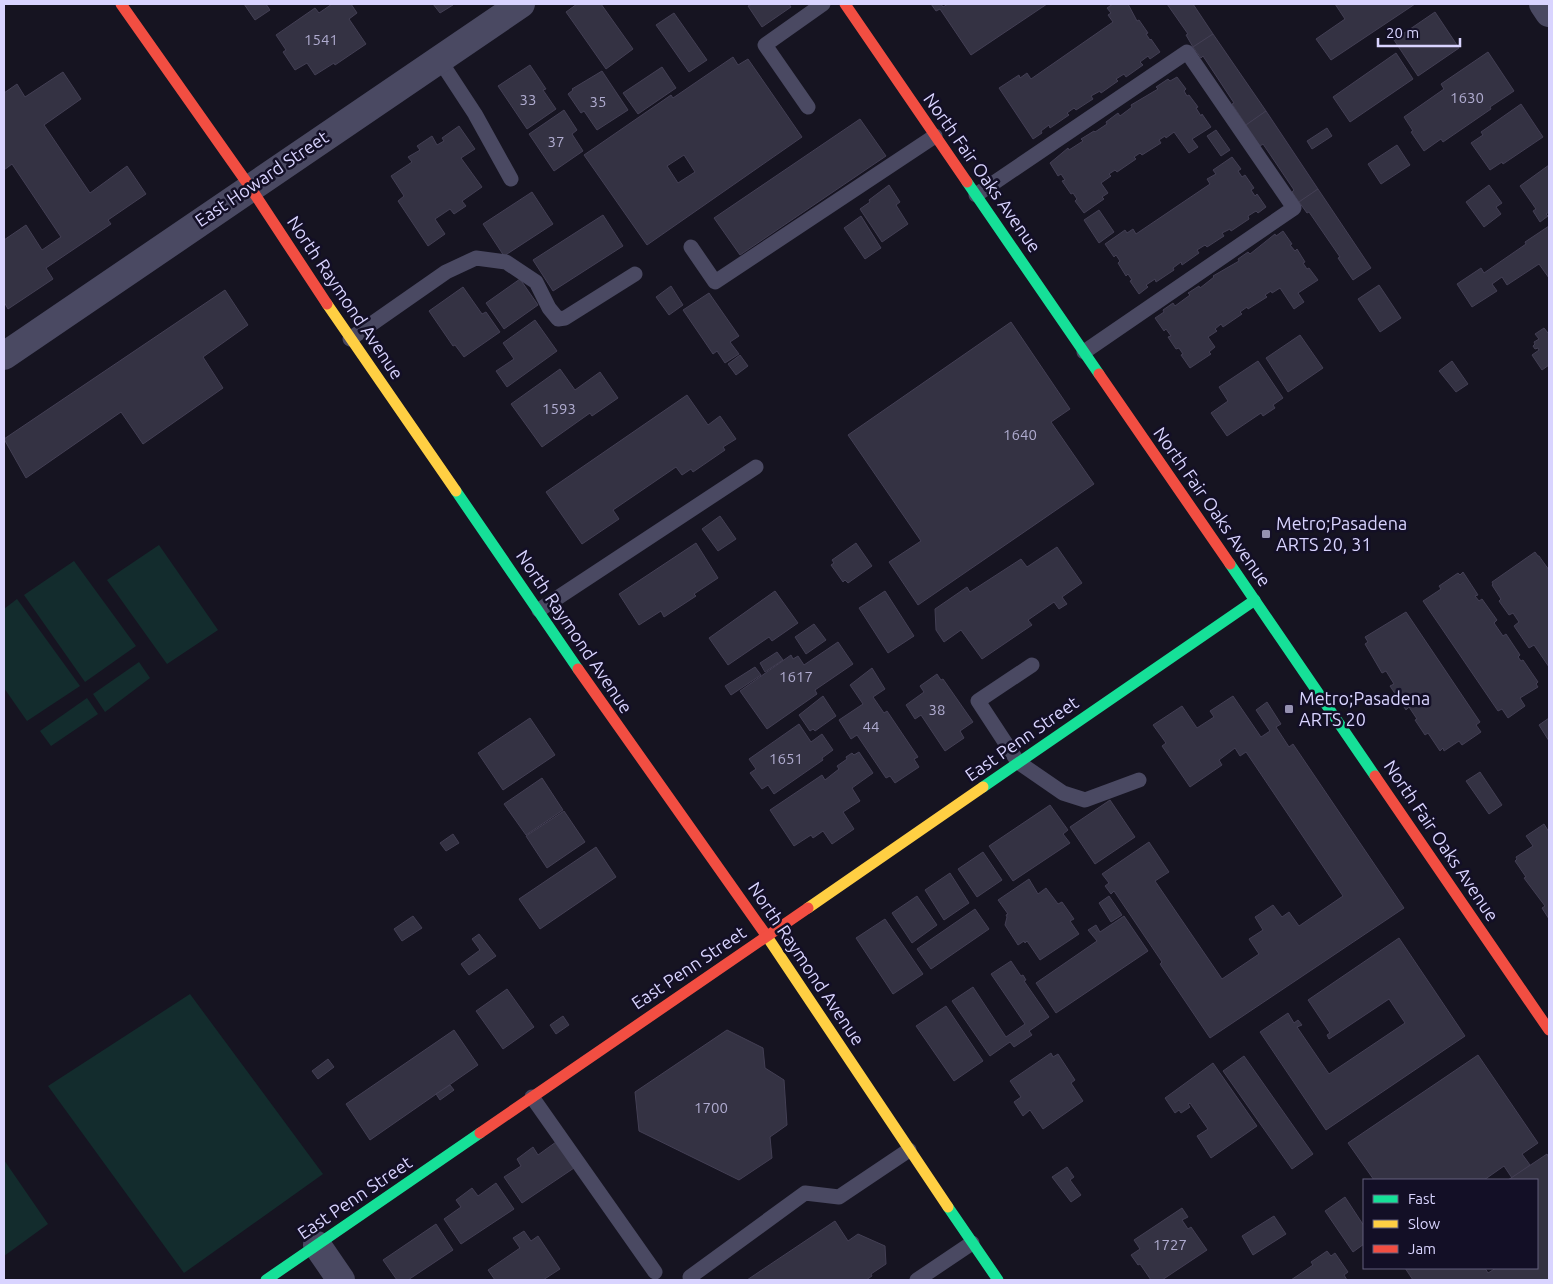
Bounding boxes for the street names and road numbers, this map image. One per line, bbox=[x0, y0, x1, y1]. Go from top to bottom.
street label: North Fair Oaks Avenue bbox=[920, 89, 1045, 256]
street label: East Howard Street bbox=[191, 126, 332, 230]
street label: North Raymond Avenue bbox=[284, 212, 408, 383]
street label: North Fair Oaks Avenue bbox=[1150, 423, 1275, 590]
street label: North Raymond Avenue bbox=[513, 546, 637, 717]
street label: East Penn Street bbox=[961, 692, 1082, 785]
street label: North Fair Oaks Avenue bbox=[1380, 756, 1503, 925]
street label: North Raymond Avenue bbox=[745, 878, 869, 1049]
street label: East Penn Street bbox=[627, 922, 749, 1013]
street label: East Penn Street bbox=[293, 1152, 415, 1243]

